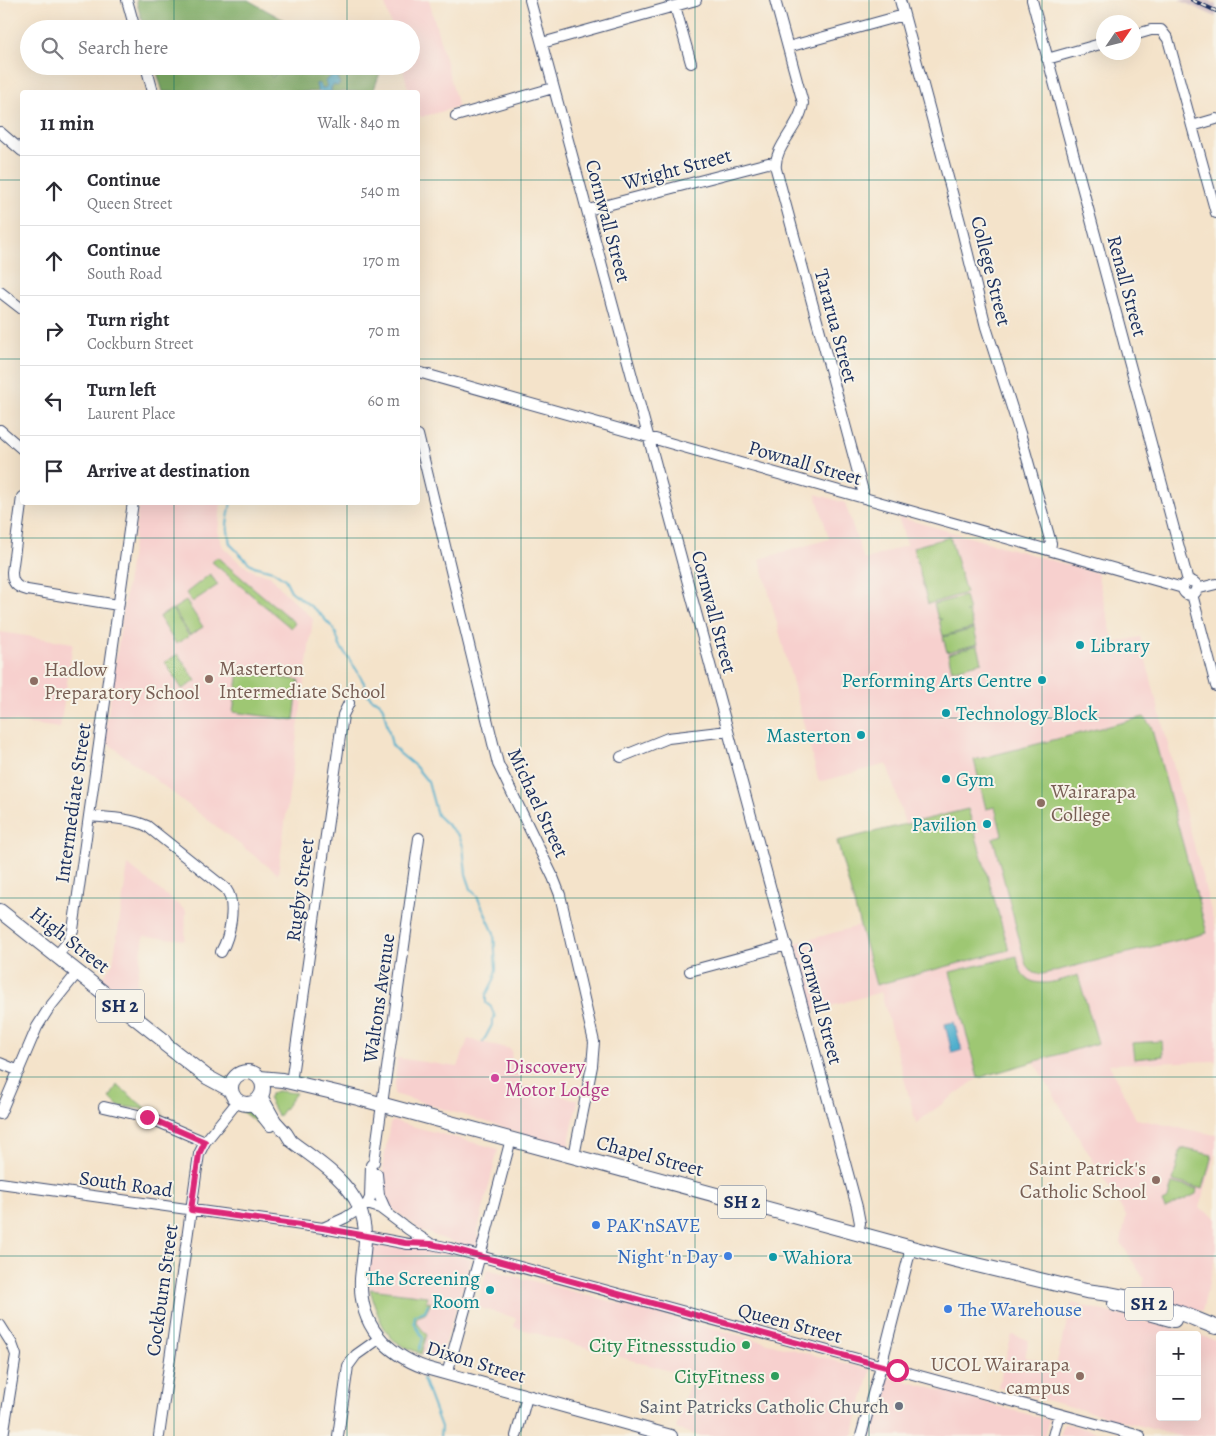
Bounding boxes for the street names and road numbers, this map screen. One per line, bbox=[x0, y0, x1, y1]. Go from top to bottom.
street label: Wright Street bbox=[619, 141, 735, 197]
street label: Cornwall Street bbox=[579, 156, 637, 286]
street label: College Street bbox=[964, 213, 1018, 329]
street label: Renall Street bbox=[1101, 232, 1154, 340]
street label: Tararua Street bbox=[808, 266, 864, 386]
street label: Pownall Street bbox=[745, 434, 865, 492]
street label: Cornwall Street bbox=[685, 547, 743, 677]
street label: Intermediate Street bbox=[48, 721, 98, 885]
street label: Michael Street bbox=[501, 744, 575, 862]
street label: Rugby Street bbox=[279, 836, 321, 944]
street label: High Street bbox=[25, 900, 116, 980]
street label: Waltons Avenue bbox=[356, 932, 401, 1065]
street label: Cornwall Street bbox=[791, 938, 849, 1068]
road number: SH 2 bbox=[96, 989, 144, 1022]
street label: Chapel Street bbox=[593, 1129, 707, 1183]
street label: South Road bbox=[78, 1164, 175, 1204]
road number: SH 2 bbox=[718, 1186, 766, 1218]
street label: Cockburn Street bbox=[139, 1222, 185, 1358]
road number: SH 2 bbox=[1125, 1288, 1173, 1320]
street label: Queen Street bbox=[735, 1296, 845, 1350]
street label: Dixon Street bbox=[423, 1334, 530, 1390]

